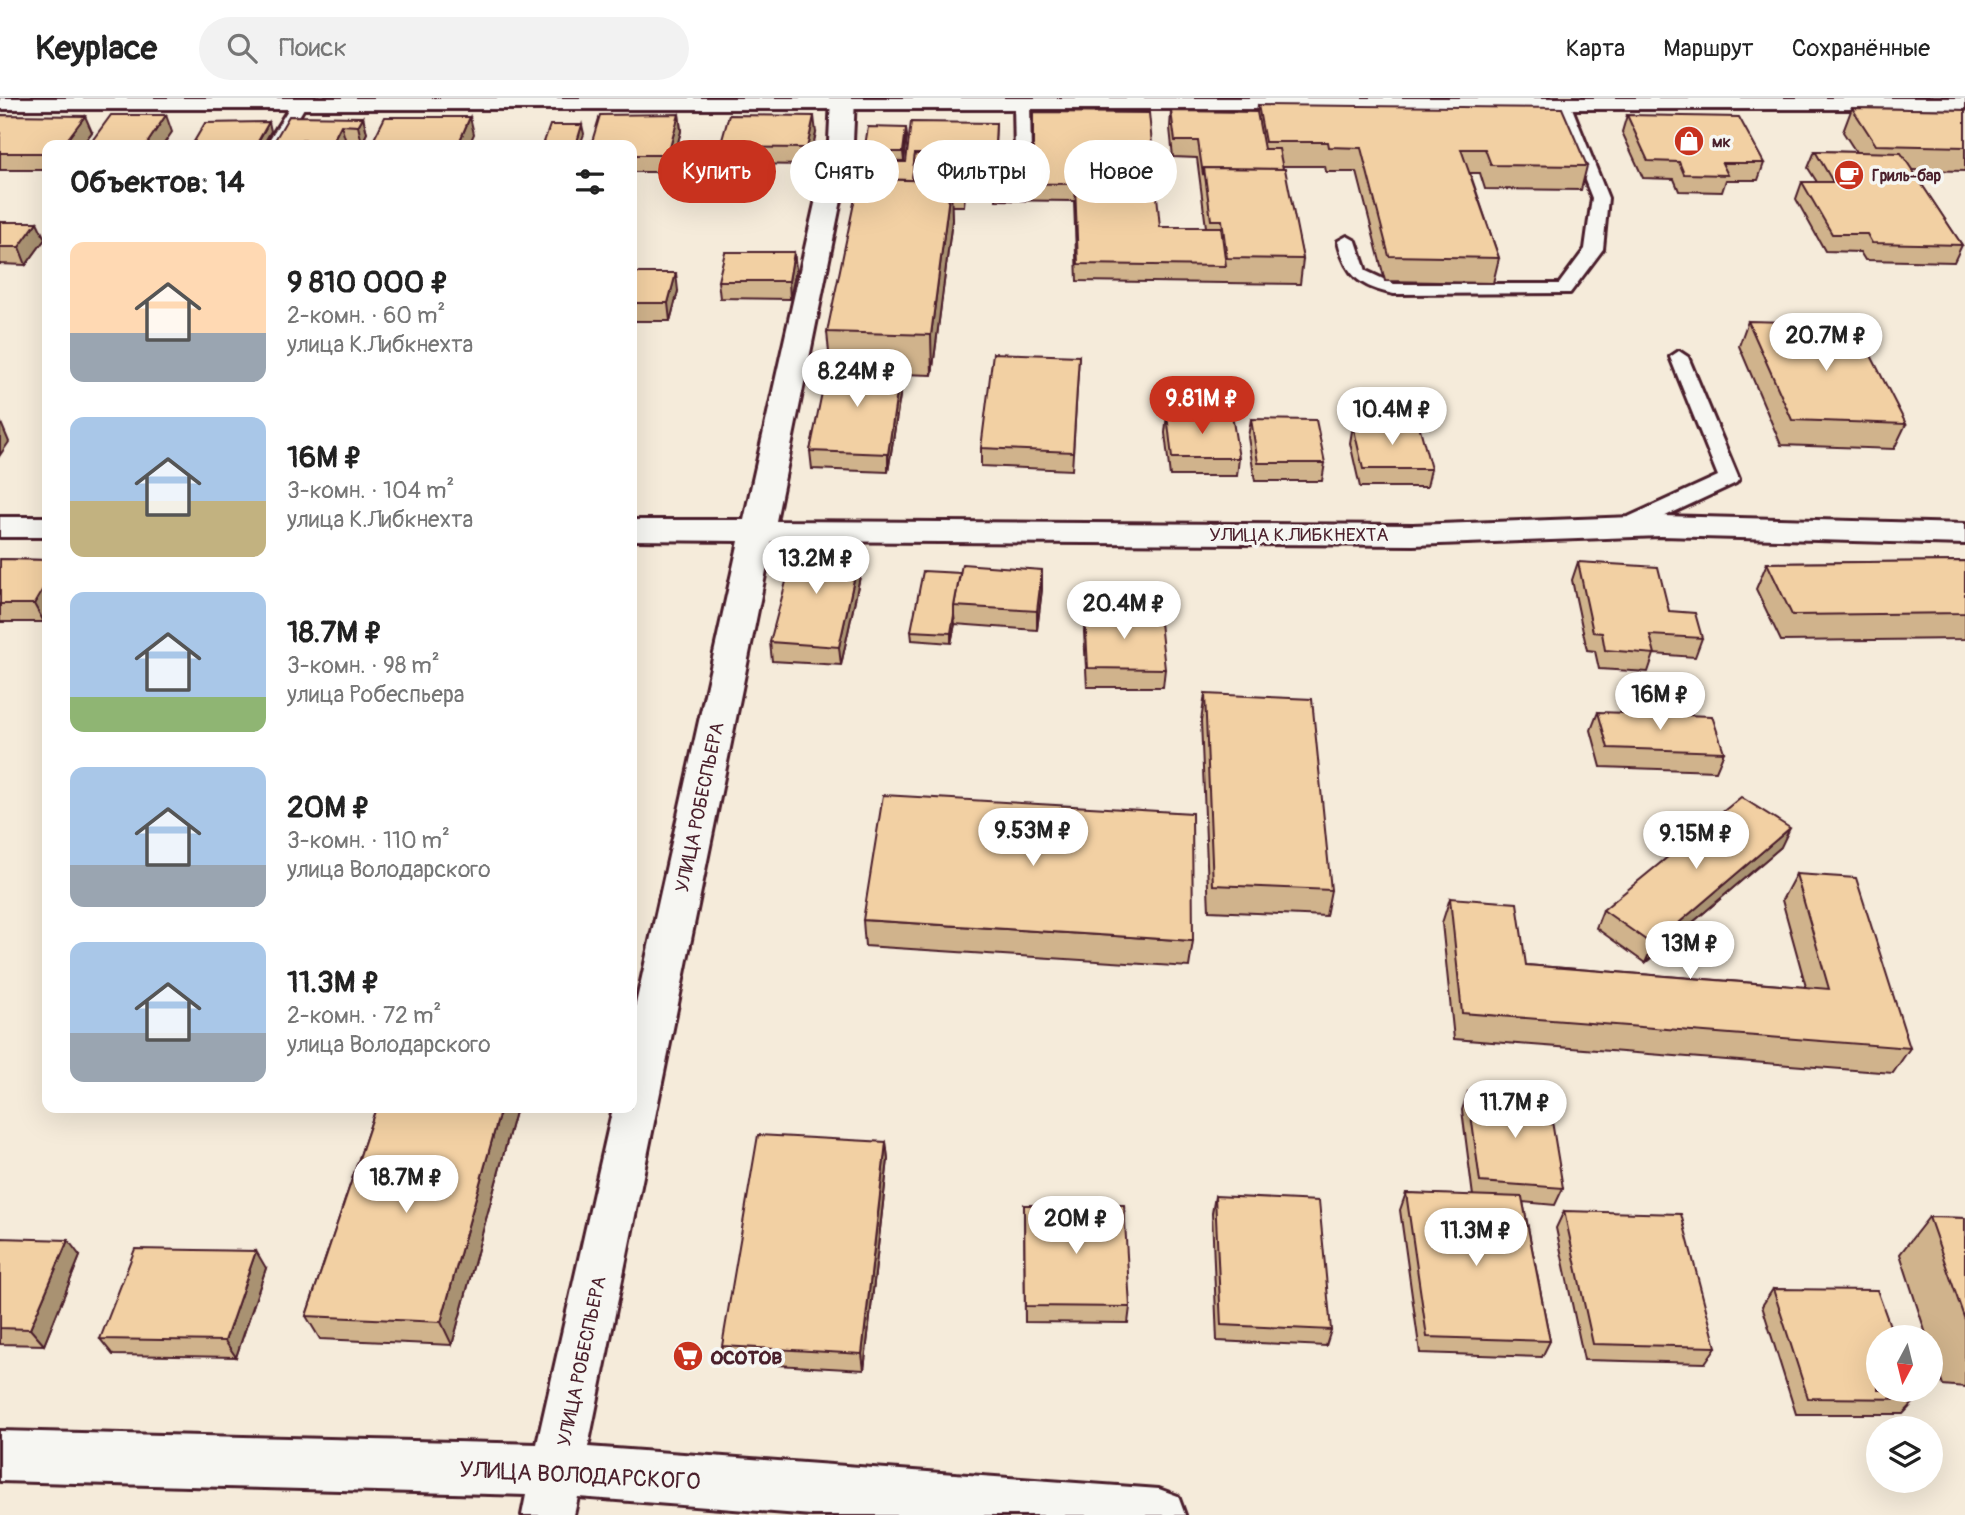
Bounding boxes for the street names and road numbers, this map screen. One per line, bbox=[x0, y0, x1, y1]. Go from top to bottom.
street label: УЛИЦА К.ЛИБКНЕХТА bbox=[1209, 523, 1389, 547]
street label: УЛИЦА РОБЕСПЬЕРА bbox=[670, 720, 730, 894]
street label: УЛИЦА РОБЕСПЬЕРА bbox=[552, 1274, 612, 1448]
street label: УЛИЦА ВОЛОДАРСКОГО bbox=[459, 1455, 701, 1496]

